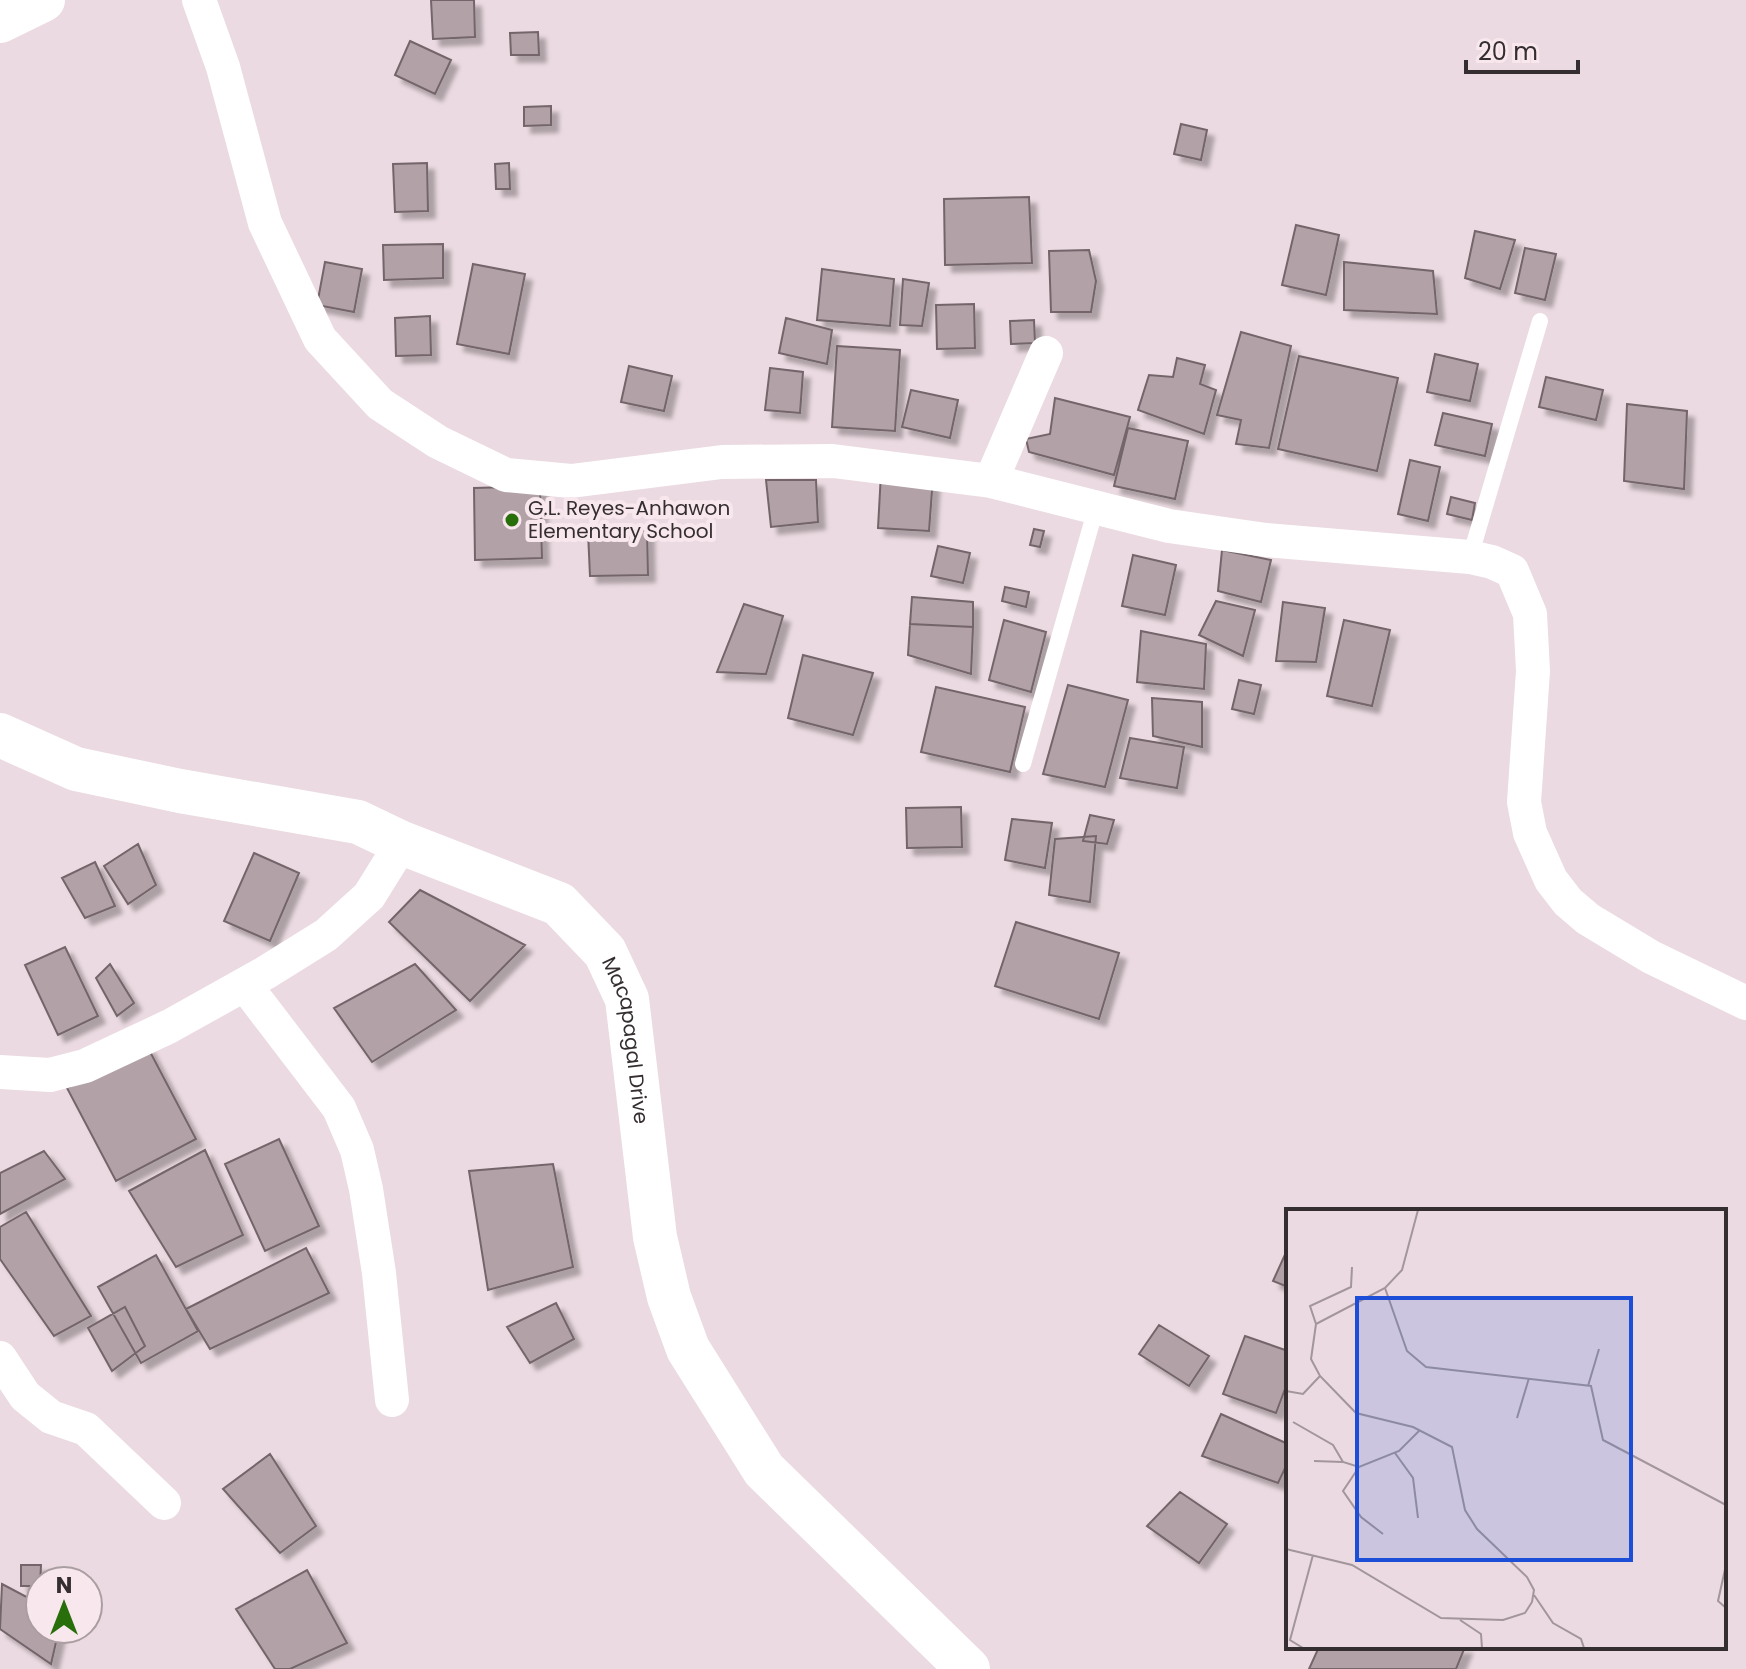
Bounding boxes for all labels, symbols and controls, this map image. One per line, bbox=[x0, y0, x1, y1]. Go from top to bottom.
scale bar bbox=[1466, 24, 1578, 74]
text: 20 m bbox=[1478, 35, 1538, 68]
place label: G.L. Reyes-Anhawon Elementary School bbox=[528, 494, 730, 545]
marker: G.L. Reyes-Anhawon Elementary School bbox=[503, 511, 521, 529]
street label: Macapagal Drive bbox=[595, 952, 656, 1125]
inset map bbox=[1286, 1209, 1726, 1649]
north arrow bbox=[24, 1565, 104, 1645]
text: N bbox=[56, 1570, 72, 1601]

